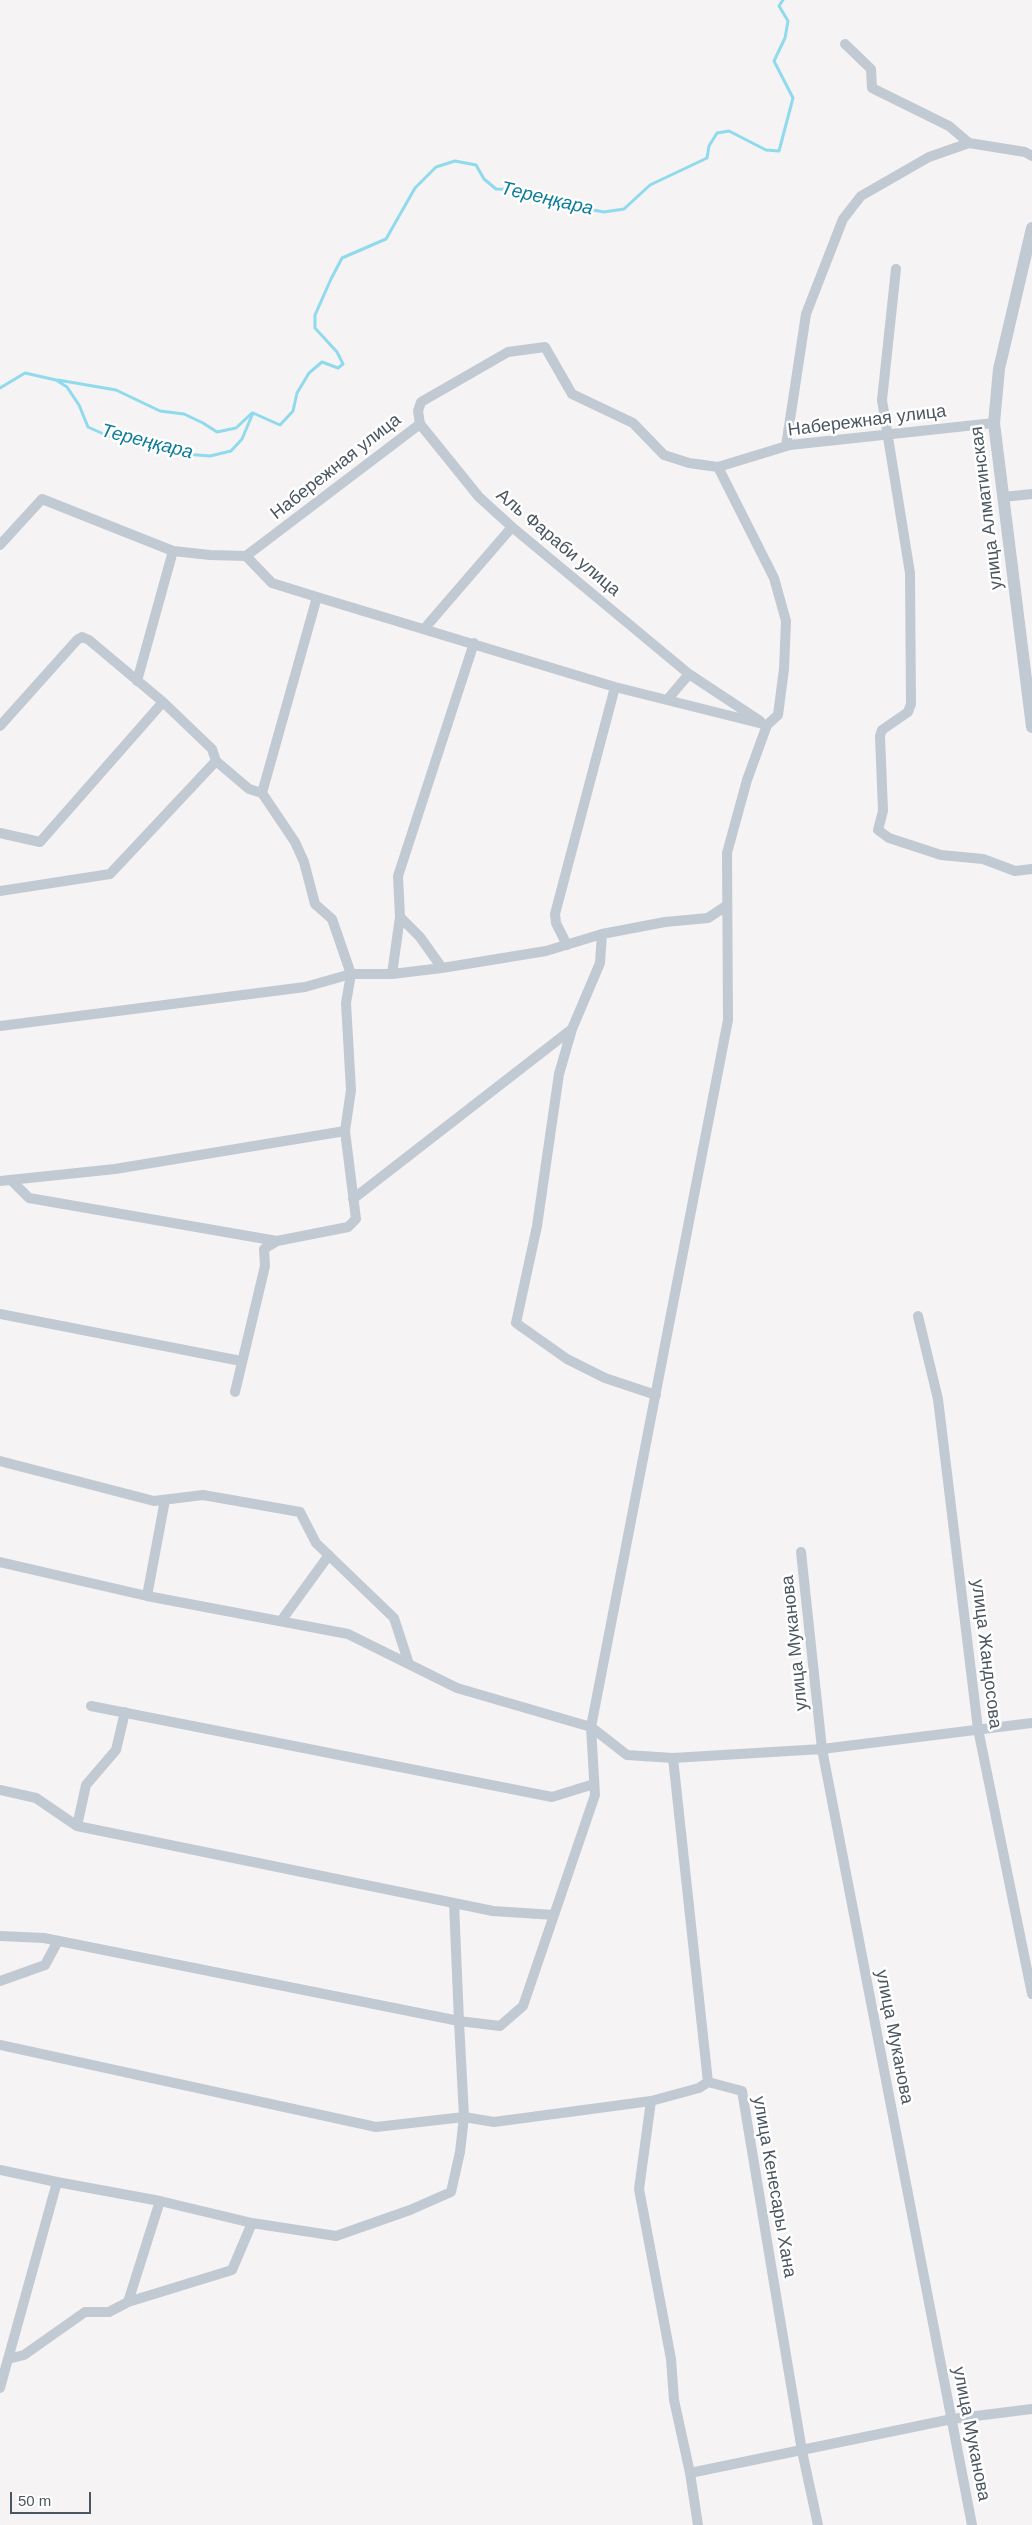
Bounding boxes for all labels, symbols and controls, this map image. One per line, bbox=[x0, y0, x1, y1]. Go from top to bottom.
water label: Тереңқара bbox=[499, 177, 595, 221]
street label: Набережная улица bbox=[787, 401, 947, 441]
street label: Набережная улица bbox=[267, 409, 405, 525]
water label: Тереңқара bbox=[99, 420, 195, 464]
street label: улица Алматинская bbox=[966, 425, 1008, 591]
street label: Аль Фараби улица bbox=[492, 485, 624, 601]
street label: улица Муканова bbox=[777, 1574, 813, 1712]
street label: улица Жандосова bbox=[966, 1578, 1006, 1730]
street label: улица Муканова bbox=[870, 1968, 918, 2106]
street label: улица Кенесары Хана bbox=[747, 2095, 801, 2279]
street label: улица Муканова bbox=[947, 2365, 995, 2503]
scale bar bbox=[12, 2482, 94, 2514]
text: 50 m bbox=[18, 2492, 51, 2509]

